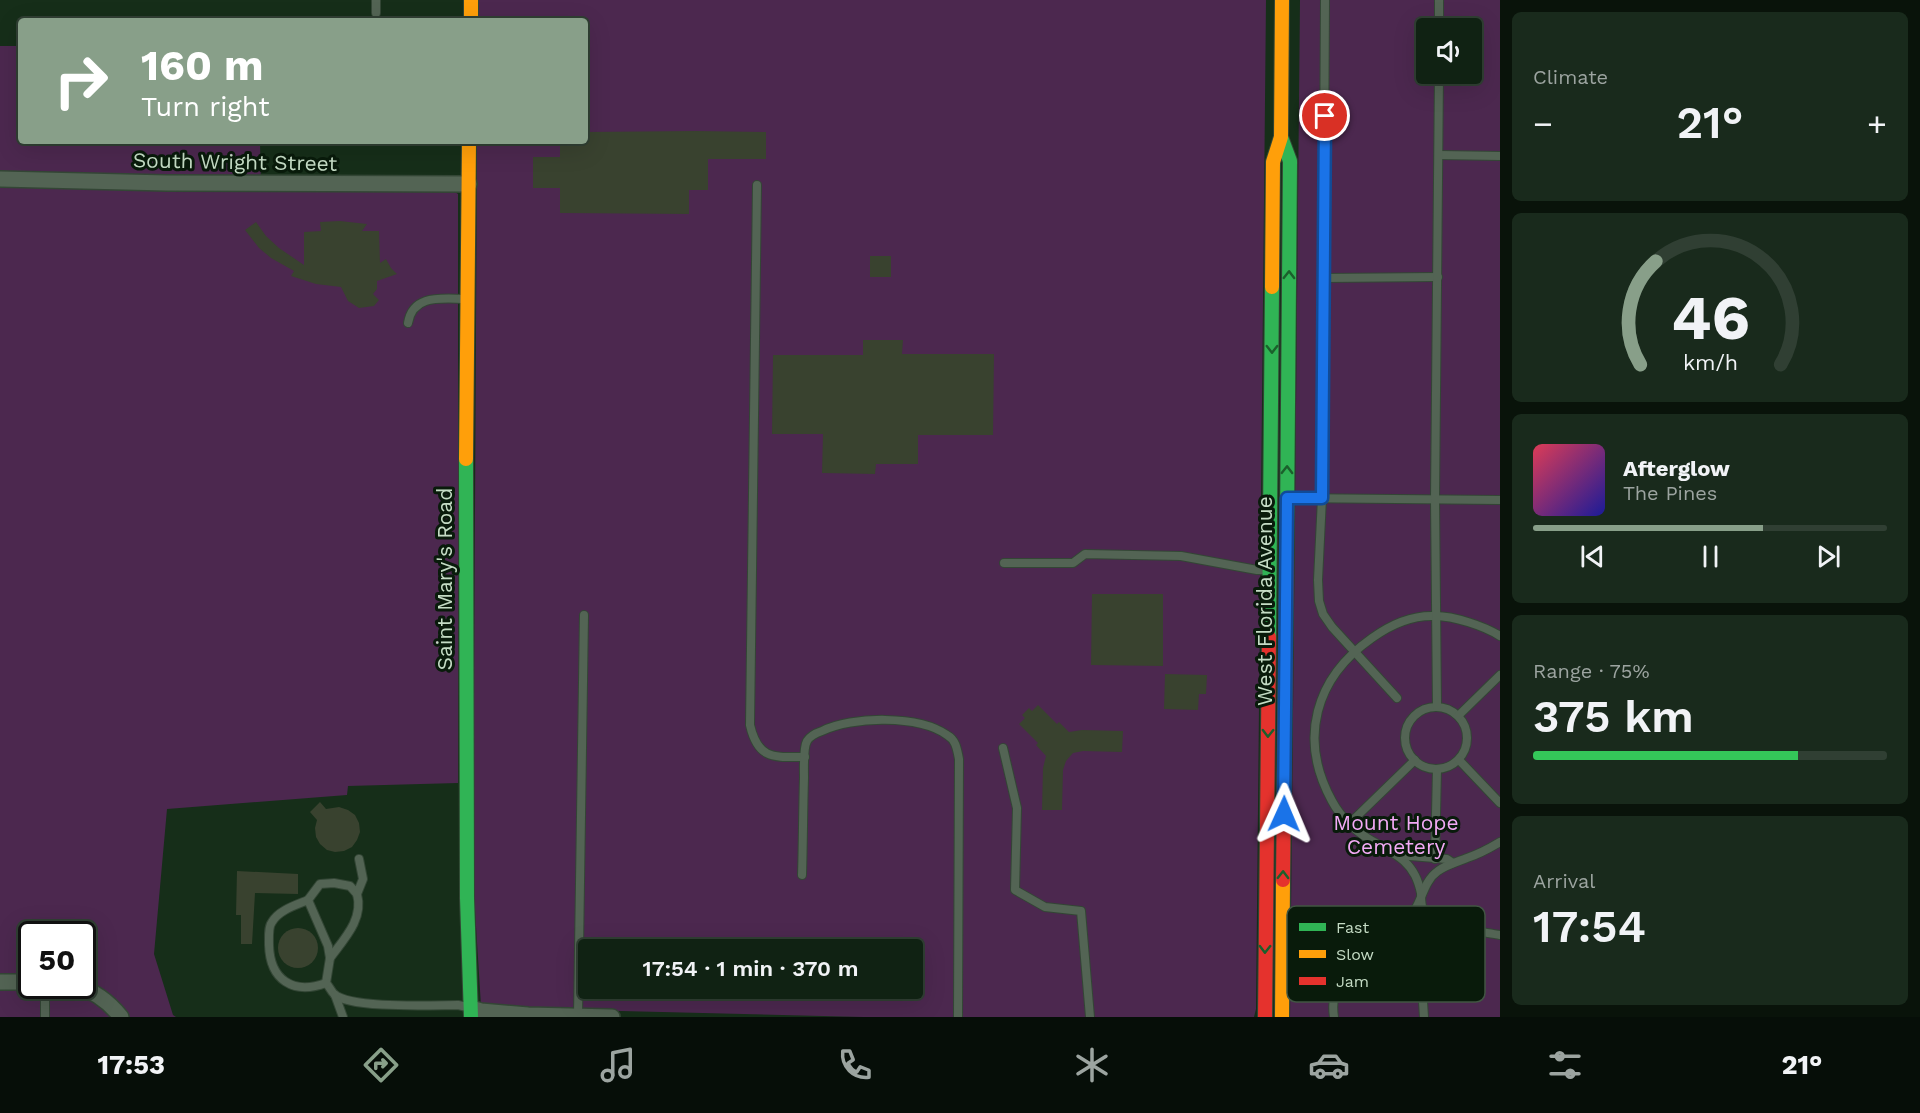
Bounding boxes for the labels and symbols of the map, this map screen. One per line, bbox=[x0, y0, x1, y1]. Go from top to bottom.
pin bbox=[1299, 90, 1350, 141]
street label: South Wright Street bbox=[133, 147, 338, 176]
one-way arrow bbox=[1283, 270, 1295, 279]
one-way arrow bbox=[1266, 344, 1278, 353]
one-way arrow bbox=[1281, 465, 1293, 474]
street label: Saint Mary's Road bbox=[432, 488, 457, 670]
street label: West Florida Avenue bbox=[1252, 496, 1277, 706]
one-way arrow bbox=[1262, 728, 1274, 737]
position arrow bbox=[1252, 782, 1316, 846]
park label: Mount Hope Cemetery bbox=[1333, 810, 1459, 859]
one-way arrow bbox=[1277, 870, 1289, 879]
legend bbox=[1287, 906, 1485, 1002]
text: Fast bbox=[1336, 918, 1369, 937]
speed limit sign: 50 bbox=[18, 921, 96, 999]
one-way arrow bbox=[1259, 944, 1271, 953]
text: Slow bbox=[1336, 945, 1374, 964]
text: Jam bbox=[1336, 972, 1369, 991]

